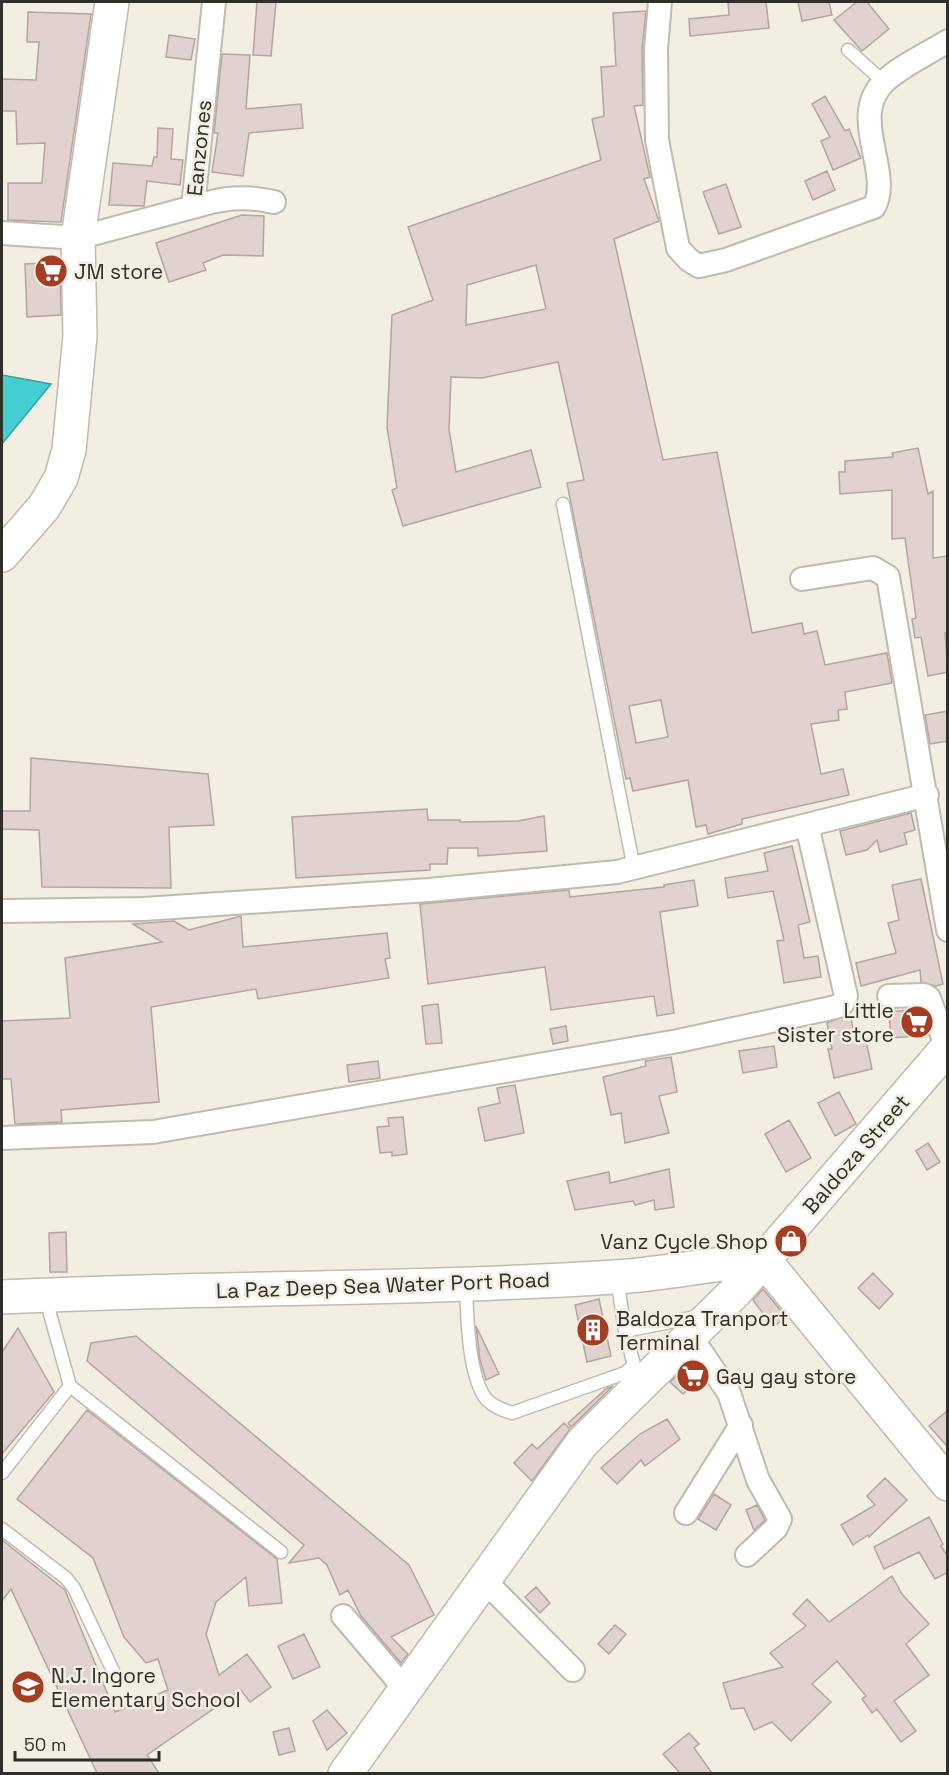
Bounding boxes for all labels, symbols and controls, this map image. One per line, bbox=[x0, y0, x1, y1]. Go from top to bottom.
street label: Eanzones bbox=[181, 99, 217, 197]
supermarket icon: JM store bbox=[33, 253, 69, 289]
place label: JM store bbox=[74, 258, 163, 285]
place label: Little Sister store bbox=[777, 997, 894, 1048]
supermarket icon: Little Sister store bbox=[899, 1004, 935, 1040]
street label: Baldoza Street bbox=[797, 1089, 915, 1219]
shop icon: Vanz Cycle Shop bbox=[773, 1223, 809, 1259]
place label: Vanz Cycle Shop bbox=[600, 1228, 768, 1255]
street label: La Paz Deep Sea Water Port Road bbox=[215, 1266, 551, 1304]
place label: Baldoza Tranport Terminal bbox=[616, 1305, 788, 1356]
building icon: Baldoza Tranport Terminal bbox=[575, 1312, 611, 1348]
supermarket icon: Gay gay store bbox=[675, 1358, 711, 1394]
place label: Gay gay store bbox=[716, 1363, 857, 1390]
place label: N.J. Ingore Elementary School bbox=[51, 1662, 241, 1713]
school or university icon: N.J. Ingore Elementary School bbox=[10, 1669, 46, 1705]
scale bar bbox=[15, 1724, 159, 1762]
text: 50 m bbox=[24, 1733, 66, 1756]

